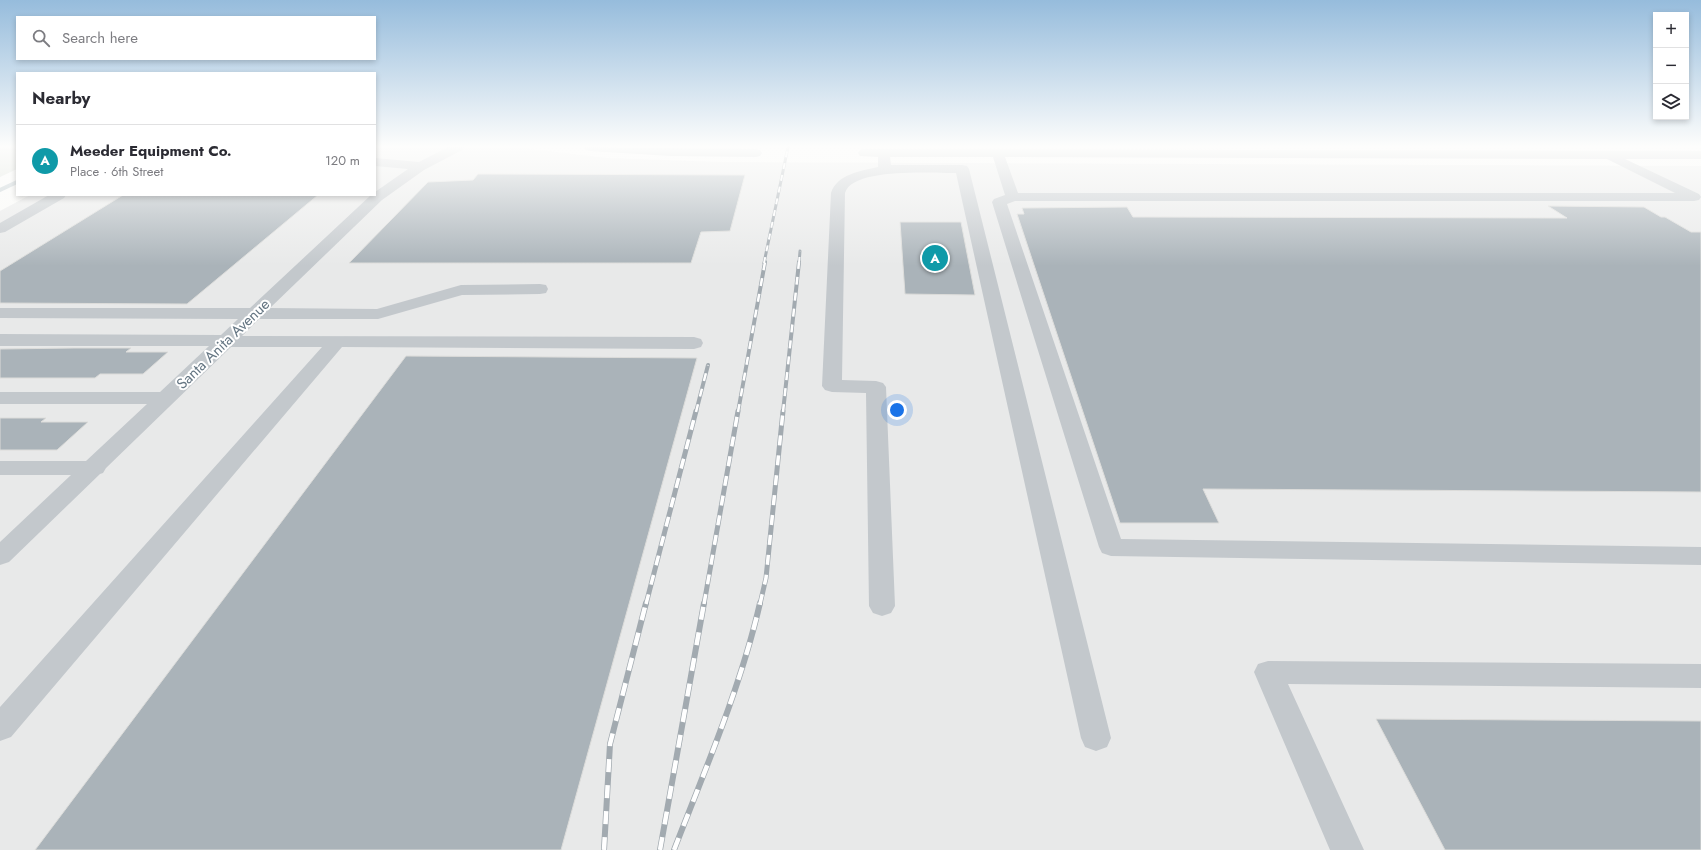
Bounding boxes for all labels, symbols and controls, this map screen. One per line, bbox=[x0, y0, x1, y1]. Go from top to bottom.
map controls bbox=[1653, 12, 1689, 120]
button: + bbox=[1653, 12, 1689, 48]
search box bbox=[16, 16, 376, 60]
icon: search bbox=[30, 27, 52, 49]
text: Search here bbox=[62, 27, 138, 49]
button: − bbox=[1653, 48, 1689, 84]
button: layers bbox=[1653, 84, 1689, 120]
text: Nearby bbox=[32, 86, 90, 110]
text: Meeder Equipment Co. bbox=[70, 140, 232, 162]
text: A bbox=[40, 151, 50, 170]
text: 120 m bbox=[325, 151, 360, 170]
text: Place · 6th Street bbox=[70, 162, 163, 181]
pin: A bbox=[922, 243, 948, 273]
street label: Santa Anita Avenue bbox=[171, 293, 275, 394]
your location bbox=[887, 400, 907, 420]

